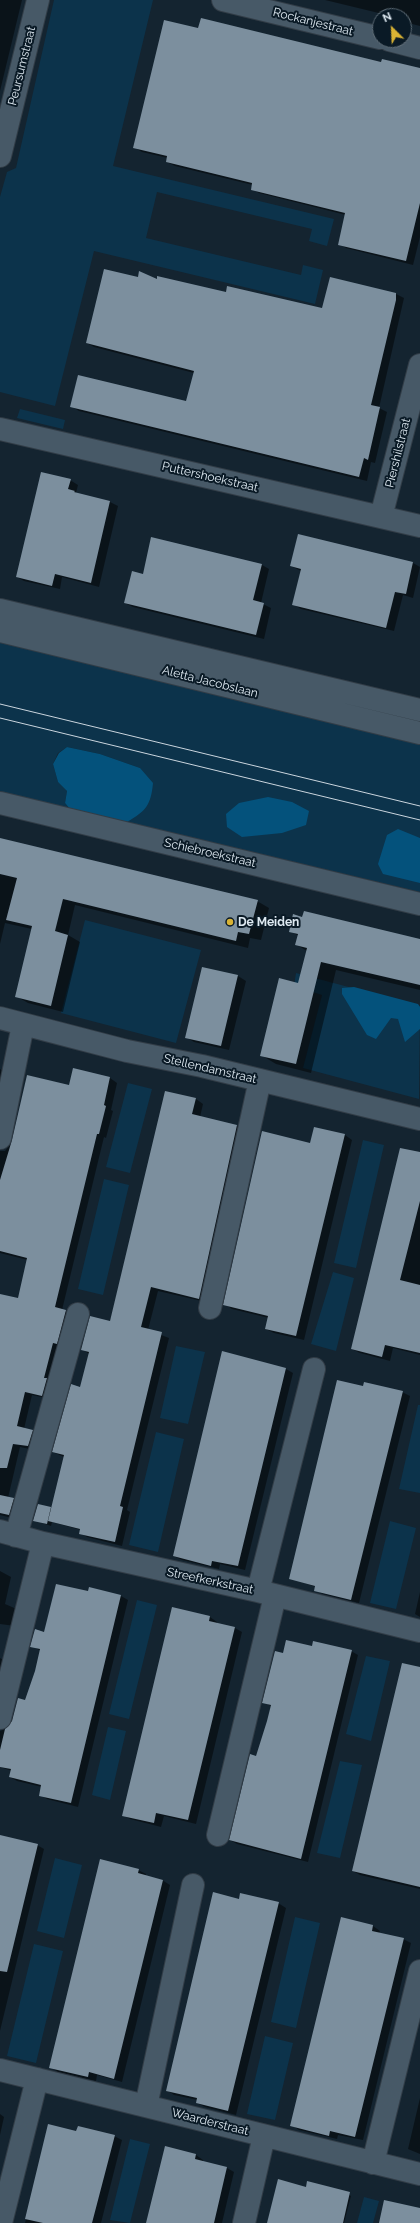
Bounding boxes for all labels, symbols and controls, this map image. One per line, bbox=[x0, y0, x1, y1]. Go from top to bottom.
street label: Rockanjestraat bbox=[271, 5, 355, 39]
north arrow bbox=[372, 8, 412, 48]
text: N bbox=[381, 10, 394, 25]
street label: Peursumstraat bbox=[5, 25, 39, 107]
street label: Piershilstraat bbox=[382, 417, 414, 489]
street label: Puttershoekstraat bbox=[161, 459, 259, 495]
street label: Aletta Jacobslaan bbox=[161, 663, 259, 701]
street label: Schiebroekstraat bbox=[163, 835, 257, 871]
place label: De Meiden bbox=[238, 915, 299, 929]
marker: De Meiden bbox=[225, 917, 235, 927]
street label: Stellendamstraat bbox=[162, 1051, 258, 1087]
street label: Streefkerkstraat bbox=[166, 1565, 254, 1597]
street label: Waarderstraat bbox=[170, 2105, 250, 2139]

